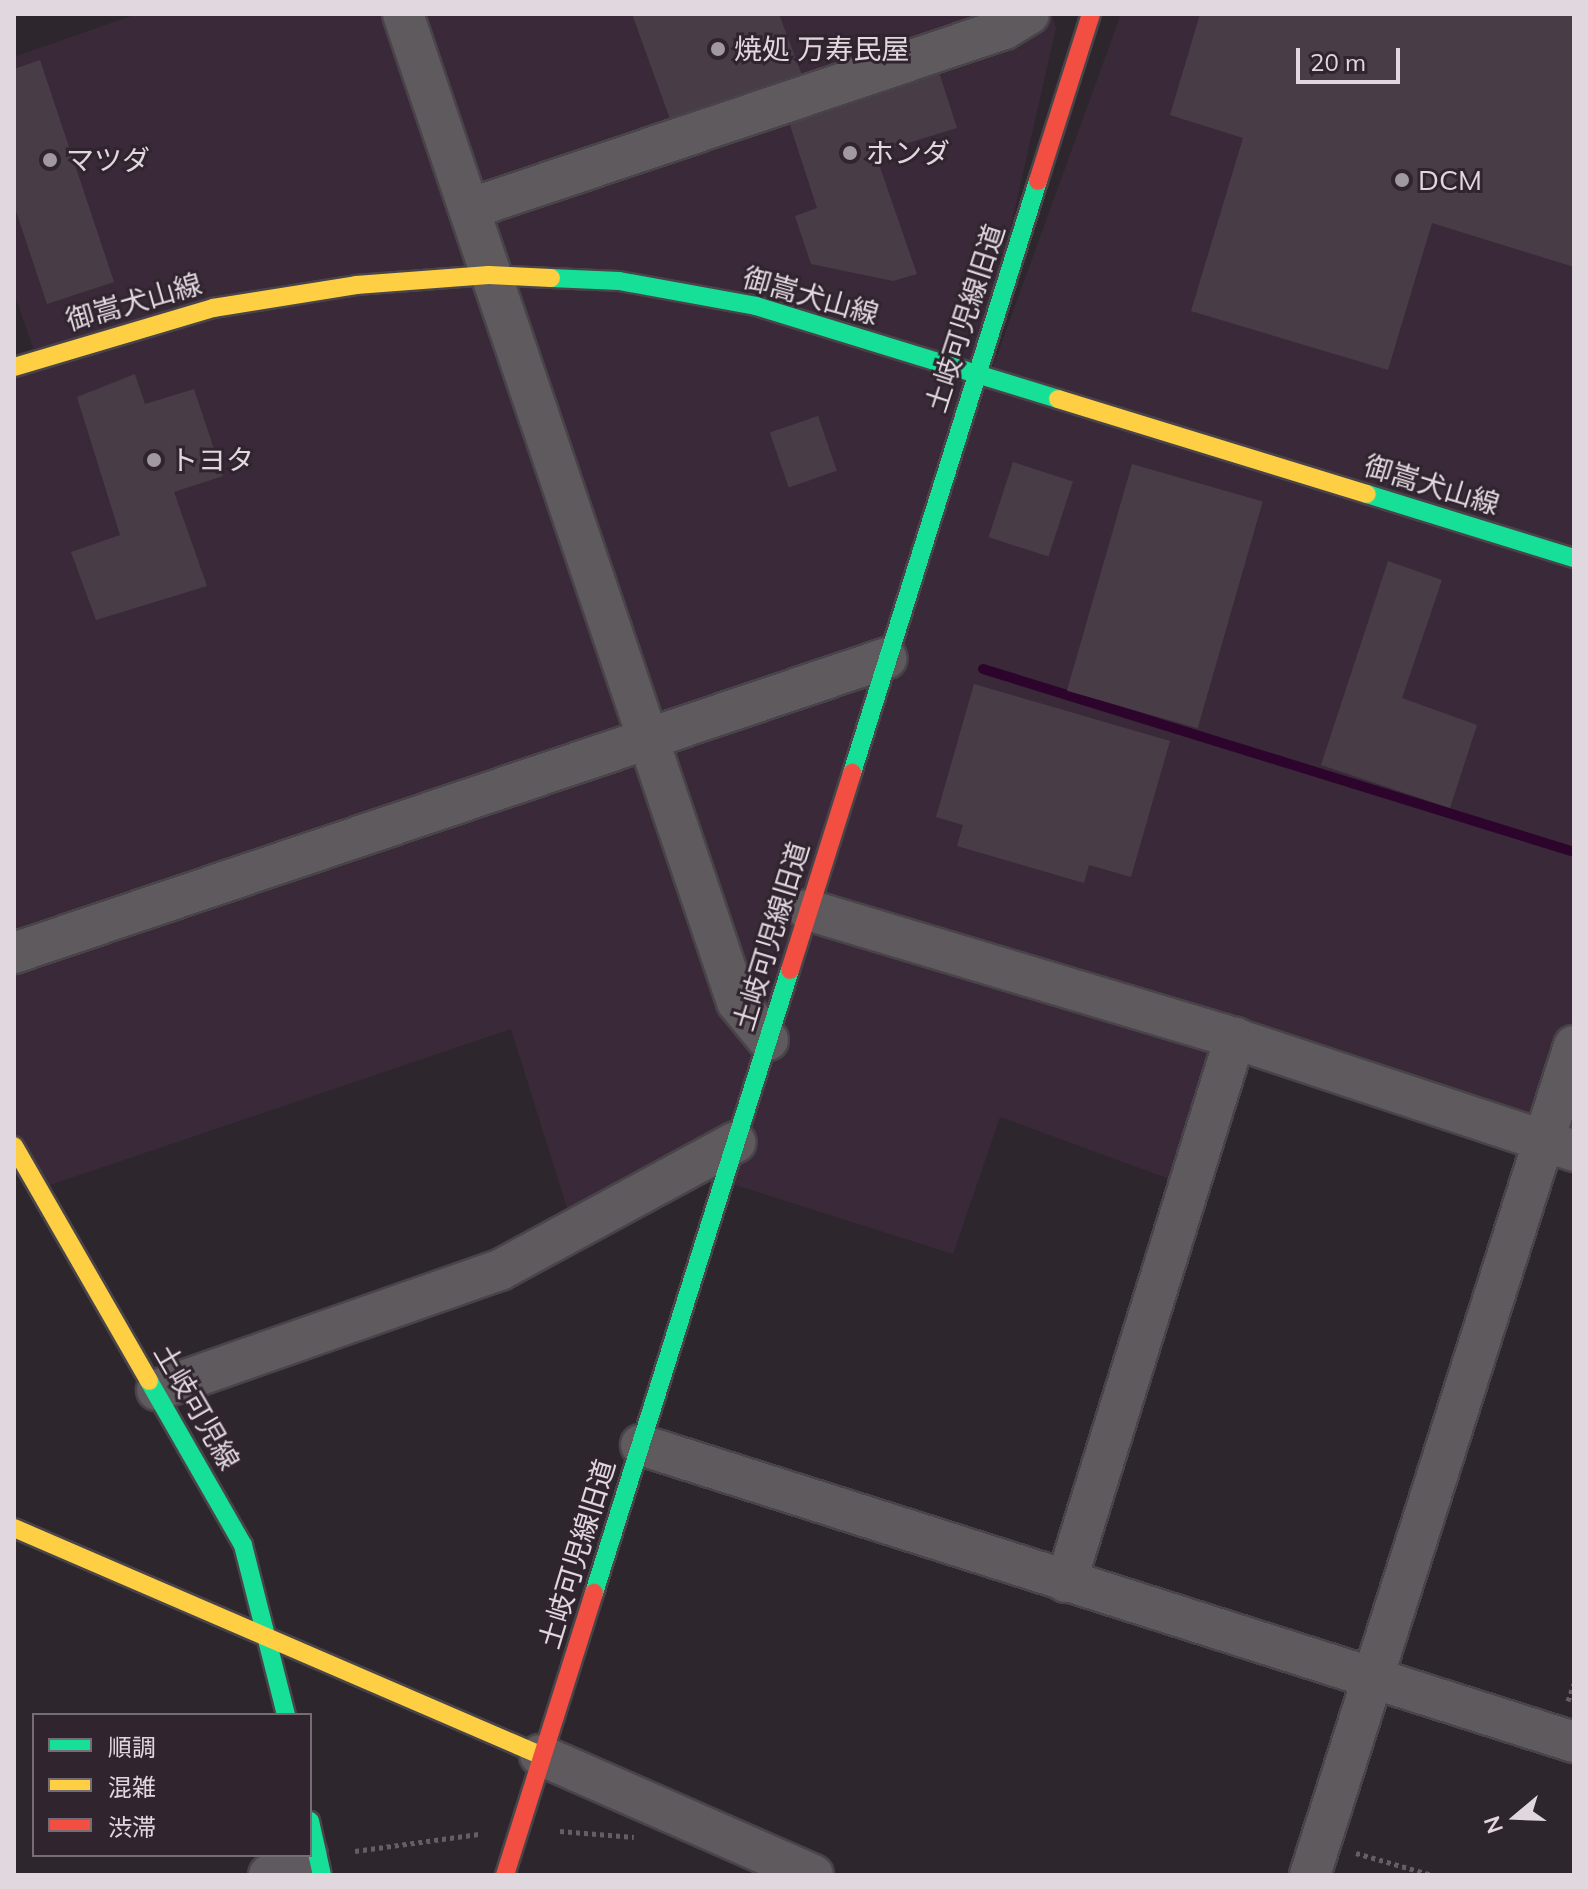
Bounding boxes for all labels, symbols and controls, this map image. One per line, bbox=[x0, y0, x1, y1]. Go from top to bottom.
place label: 焼処 万寿民屋 bbox=[734, 32, 909, 66]
scale bar bbox=[1300, 32, 1404, 82]
marker: 焼処 万寿民屋 bbox=[709, 40, 727, 58]
text: 20 m bbox=[1310, 47, 1366, 77]
place label: ホンダ bbox=[866, 136, 950, 170]
place label: マツダ bbox=[66, 143, 150, 177]
marker: ホンダ bbox=[841, 144, 859, 162]
marker: マツダ bbox=[41, 151, 59, 169]
place label: DCM bbox=[1418, 163, 1482, 197]
marker: DCM bbox=[1393, 171, 1411, 189]
street label: 土岐可児線旧道 bbox=[919, 220, 1011, 416]
street label: 御嵩犬山線 bbox=[739, 261, 883, 331]
street label: 御嵩犬山線 bbox=[62, 267, 206, 337]
place label: トヨタ bbox=[170, 443, 254, 477]
street label: 御嵩犬山線 bbox=[1360, 448, 1504, 522]
marker: トヨタ bbox=[145, 451, 163, 469]
street label: 土岐可児線旧道 bbox=[726, 837, 816, 1035]
street label: 土岐可児線 bbox=[147, 1338, 247, 1476]
street label: 土岐可児線旧道 bbox=[532, 1455, 622, 1653]
legend bbox=[32, 1713, 312, 1857]
text: 順調 bbox=[108, 1732, 156, 1762]
text: 混雑 bbox=[108, 1772, 156, 1802]
north arrow bbox=[1476, 1777, 1556, 1857]
text: 渋滞 bbox=[108, 1812, 156, 1842]
text: N bbox=[1477, 1812, 1509, 1837]

